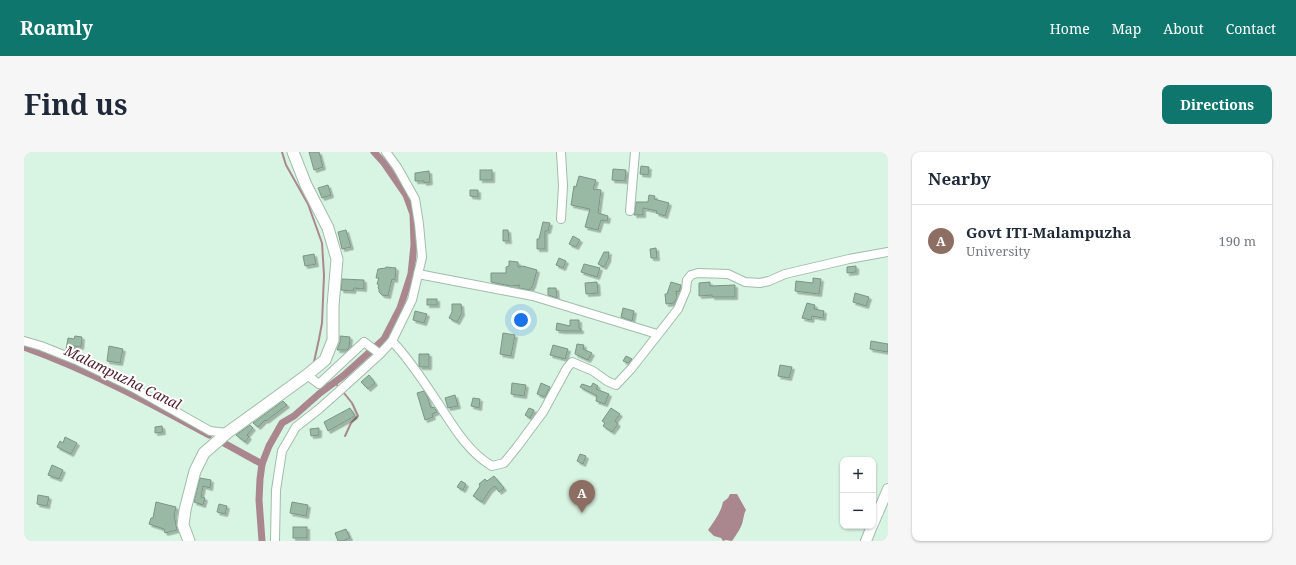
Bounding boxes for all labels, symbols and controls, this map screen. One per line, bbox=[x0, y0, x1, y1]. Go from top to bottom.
text: Roamly bbox=[20, 15, 93, 41]
text: Home bbox=[1050, 19, 1090, 38]
text: Map bbox=[1112, 19, 1141, 38]
text: About bbox=[1163, 19, 1204, 38]
text: Contact bbox=[1226, 19, 1276, 38]
text: Find us bbox=[24, 85, 128, 123]
button: Directions bbox=[1162, 85, 1272, 124]
text: Nearby bbox=[928, 167, 991, 190]
text: Govt ITI-Malampuzha bbox=[966, 222, 1131, 242]
text: A bbox=[936, 232, 946, 250]
text: 190 m bbox=[1219, 232, 1256, 250]
text: University bbox=[966, 242, 1030, 260]
your location bbox=[511, 310, 531, 330]
water label: Malampuzha Canal bbox=[61, 340, 185, 414]
map controls bbox=[840, 457, 876, 529]
button: + bbox=[840, 457, 876, 493]
pin: A bbox=[569, 480, 595, 513]
button: − bbox=[840, 493, 876, 529]

